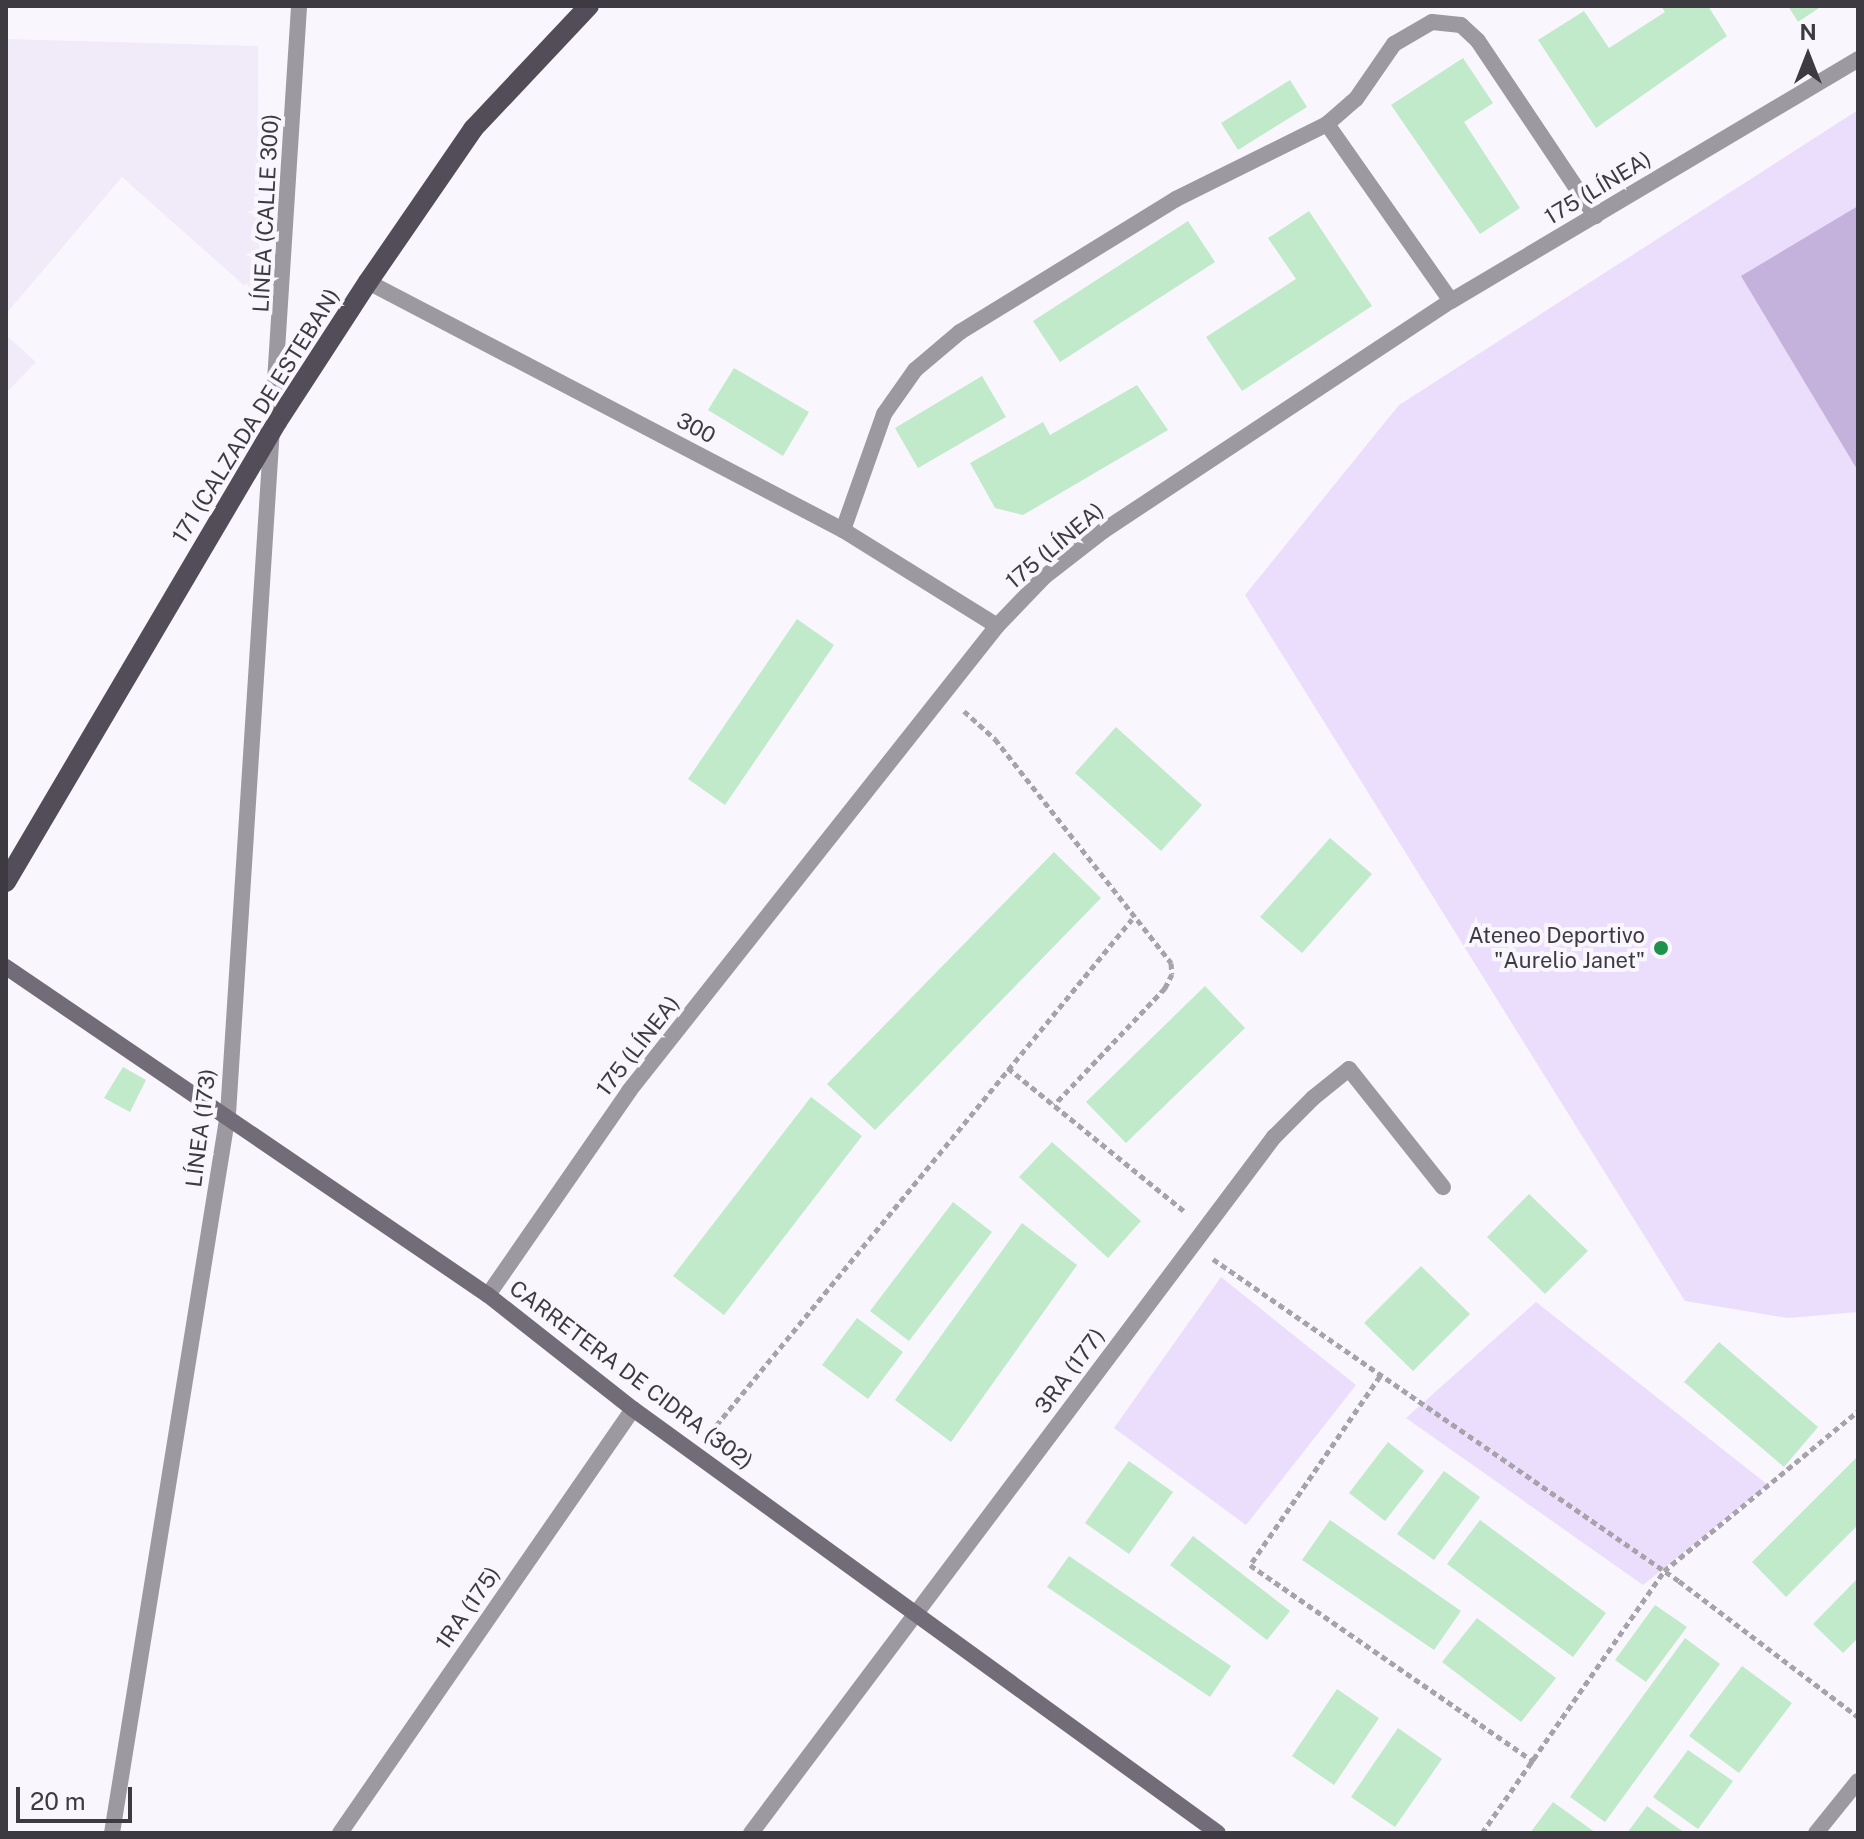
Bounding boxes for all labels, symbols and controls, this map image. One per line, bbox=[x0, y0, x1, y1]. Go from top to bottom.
north arrow bbox=[1768, 16, 1848, 96]
text: N bbox=[1799, 19, 1817, 45]
street label: LÍNEA (CALLE 300) bbox=[248, 113, 284, 313]
street label: 175 (LÍNEA) bbox=[1540, 146, 1656, 230]
street label: 171 (CALZADA DE ESTEBAN) bbox=[167, 284, 345, 548]
street label: 300 bbox=[672, 407, 720, 449]
street label: 175 (LÍNEA) bbox=[1001, 497, 1109, 595]
place label: Ateneo Deportivo "Aurelio Janet" bbox=[1468, 922, 1645, 974]
marker: Ateneo Deportivo "Aurelio Janet" bbox=[1652, 939, 1670, 957]
street label: 175 (LÍNEA) bbox=[591, 991, 685, 1101]
street label: LÍNEA (173) bbox=[181, 1067, 221, 1189]
street label: CARRETERA DE CIDRA (302) bbox=[504, 1275, 758, 1475]
street label: 3RA (177) bbox=[1029, 1323, 1111, 1419]
street label: 1RA (175) bbox=[430, 1562, 506, 1654]
scale bar bbox=[20, 1771, 136, 1821]
text: 20 m bbox=[30, 1787, 86, 1815]

